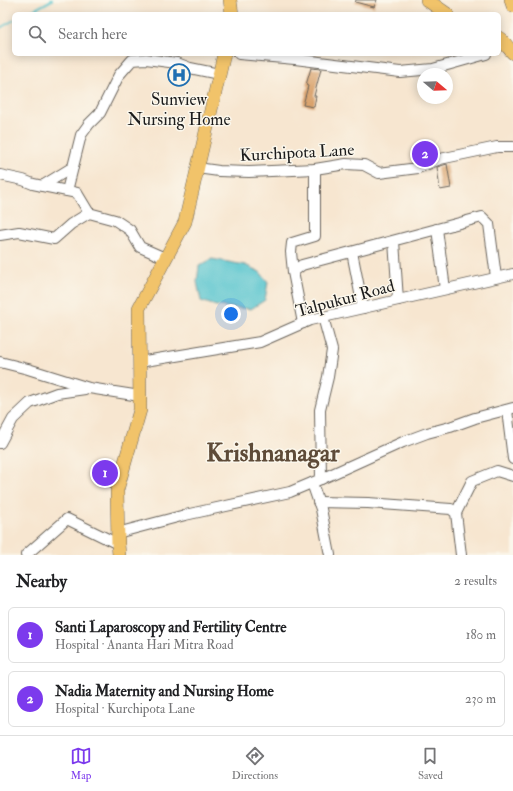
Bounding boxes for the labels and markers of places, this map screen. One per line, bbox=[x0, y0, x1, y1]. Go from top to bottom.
hospital icon: Sunview Nursing Home bbox=[166, 62, 192, 88]
place label: Sunview Nursing Home bbox=[127, 89, 231, 130]
pin: 2 bbox=[412, 139, 438, 169]
pin: 1 bbox=[92, 458, 118, 488]

